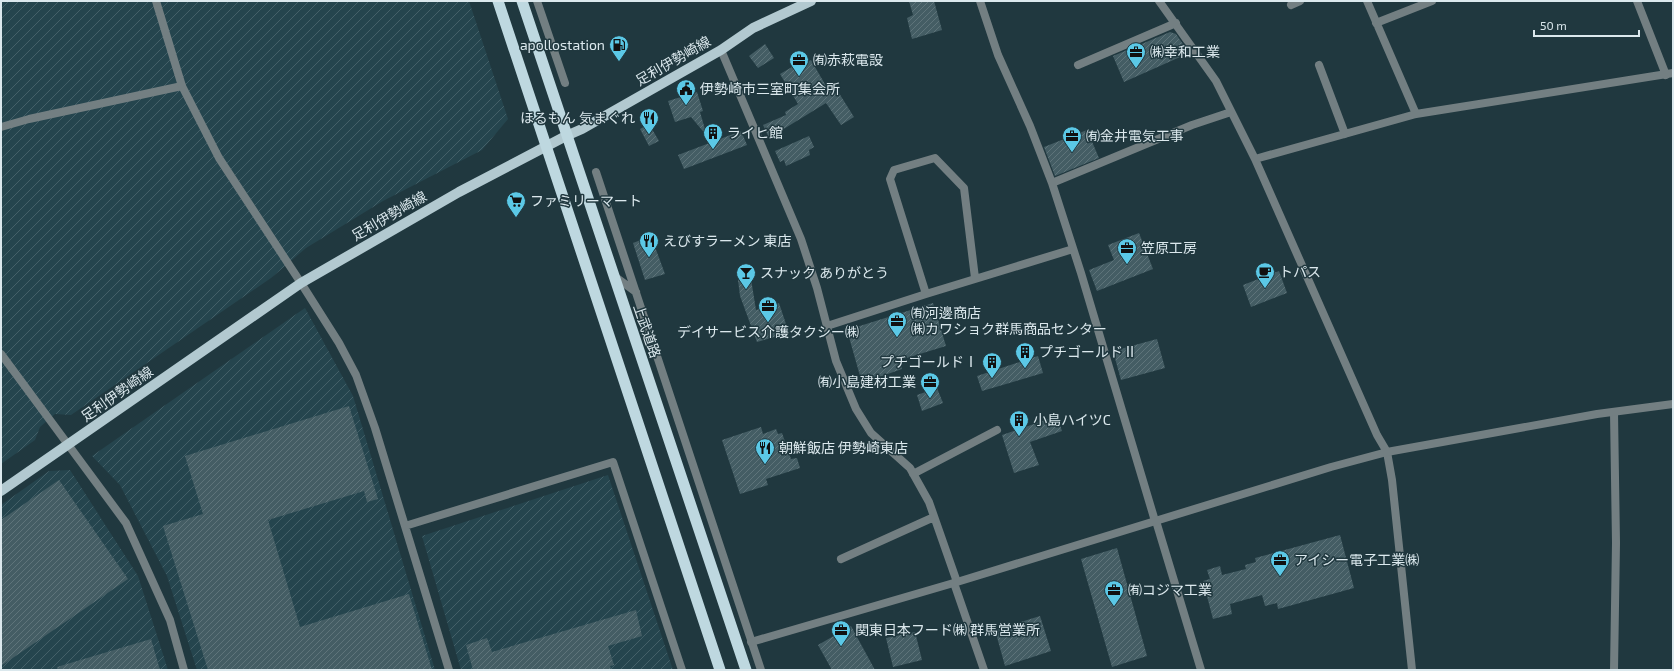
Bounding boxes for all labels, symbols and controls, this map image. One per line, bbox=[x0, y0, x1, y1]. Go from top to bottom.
scale bar bbox=[1534, 12, 1639, 38]
text: 50 m bbox=[1540, 18, 1567, 32]
street label: 足利伊勢崎線 bbox=[632, 32, 713, 89]
fuel station icon: apollostation bbox=[608, 34, 630, 62]
place label: apollostation bbox=[520, 36, 605, 53]
office icon: ㈱幸和工業 bbox=[1125, 41, 1147, 69]
place label: ㈱幸和工業 bbox=[1150, 43, 1220, 60]
office icon: ㈲赤萩電設 bbox=[788, 49, 810, 77]
place label: ㈲赤萩電設 bbox=[813, 51, 883, 68]
public building icon: 伊勢崎市三室町集会所 bbox=[675, 78, 697, 106]
place label: 伊勢崎市三室町集会所 bbox=[700, 80, 840, 97]
restaurant icon: ほるもん 気まぐれ bbox=[638, 107, 660, 135]
place label: ほるもん 気まぐれ bbox=[520, 109, 635, 126]
building icon: ライヒ館 bbox=[702, 122, 724, 150]
place label: ライヒ館 bbox=[727, 124, 783, 141]
office icon: ㈲金井電気工事 bbox=[1061, 125, 1083, 153]
place label: ㈲金井電気工事 bbox=[1086, 127, 1184, 144]
street label: 足利伊勢崎線 bbox=[348, 187, 429, 244]
supermarket icon: ファミリーマート bbox=[505, 190, 527, 218]
place label: ファミリーマート bbox=[530, 192, 642, 209]
restaurant icon: えびすラーメン 東店 bbox=[638, 230, 660, 258]
place label: えびすラーメン 東店 bbox=[663, 232, 792, 249]
office icon: 笠原工房 bbox=[1116, 237, 1138, 265]
place label: 笠原工房 bbox=[1141, 239, 1197, 256]
cafe icon: トパス bbox=[1254, 261, 1276, 289]
bar icon: スナック ありがとう bbox=[735, 262, 757, 290]
place label: トパス bbox=[1279, 263, 1321, 280]
place label: スナック ありがとう bbox=[760, 264, 889, 281]
office icon: デイサービス介護タクシー㈱ bbox=[757, 295, 779, 323]
street label: 上武道路 bbox=[630, 302, 665, 360]
place label: ㈲河邊商店 ㈱カワショク群馬商品センター bbox=[911, 304, 1107, 337]
office icon: ㈲河邊商店 ㈱カワショク群馬商品センター bbox=[886, 310, 908, 338]
place label: デイサービス介護タクシー㈱ bbox=[677, 323, 859, 340]
building icon: プチゴールドⅡ bbox=[1014, 341, 1036, 369]
place label: プチゴールドⅡ bbox=[1039, 343, 1137, 360]
building icon: プチゴールドⅠ bbox=[981, 351, 1003, 379]
place label: プチゴールドⅠ bbox=[880, 353, 978, 370]
street label: 足利伊勢崎線 bbox=[77, 363, 156, 425]
office icon: ㈲小島建材工業 bbox=[919, 371, 941, 399]
place label: ㈲小島建材工業 bbox=[818, 373, 916, 390]
building icon: 小島ハイツC bbox=[1008, 409, 1030, 437]
place label: 小島ハイツC bbox=[1033, 411, 1111, 428]
restaurant icon: 朝鮮飯店 伊勢崎東店 bbox=[754, 437, 776, 465]
place label: 朝鮮飯店 伊勢崎東店 bbox=[779, 439, 908, 456]
office icon: アイシー電子工業㈱ bbox=[1269, 549, 1291, 577]
place label: アイシー電子工業㈱ bbox=[1294, 551, 1419, 568]
office icon: ㈲コジマ工業 bbox=[1103, 579, 1125, 607]
place label: ㈲コジマ工業 bbox=[1128, 581, 1212, 598]
office icon: 関東日本フード㈱ 群馬営業所 bbox=[830, 619, 852, 647]
place label: 関東日本フード㈱ 群馬営業所 bbox=[855, 621, 1040, 638]

